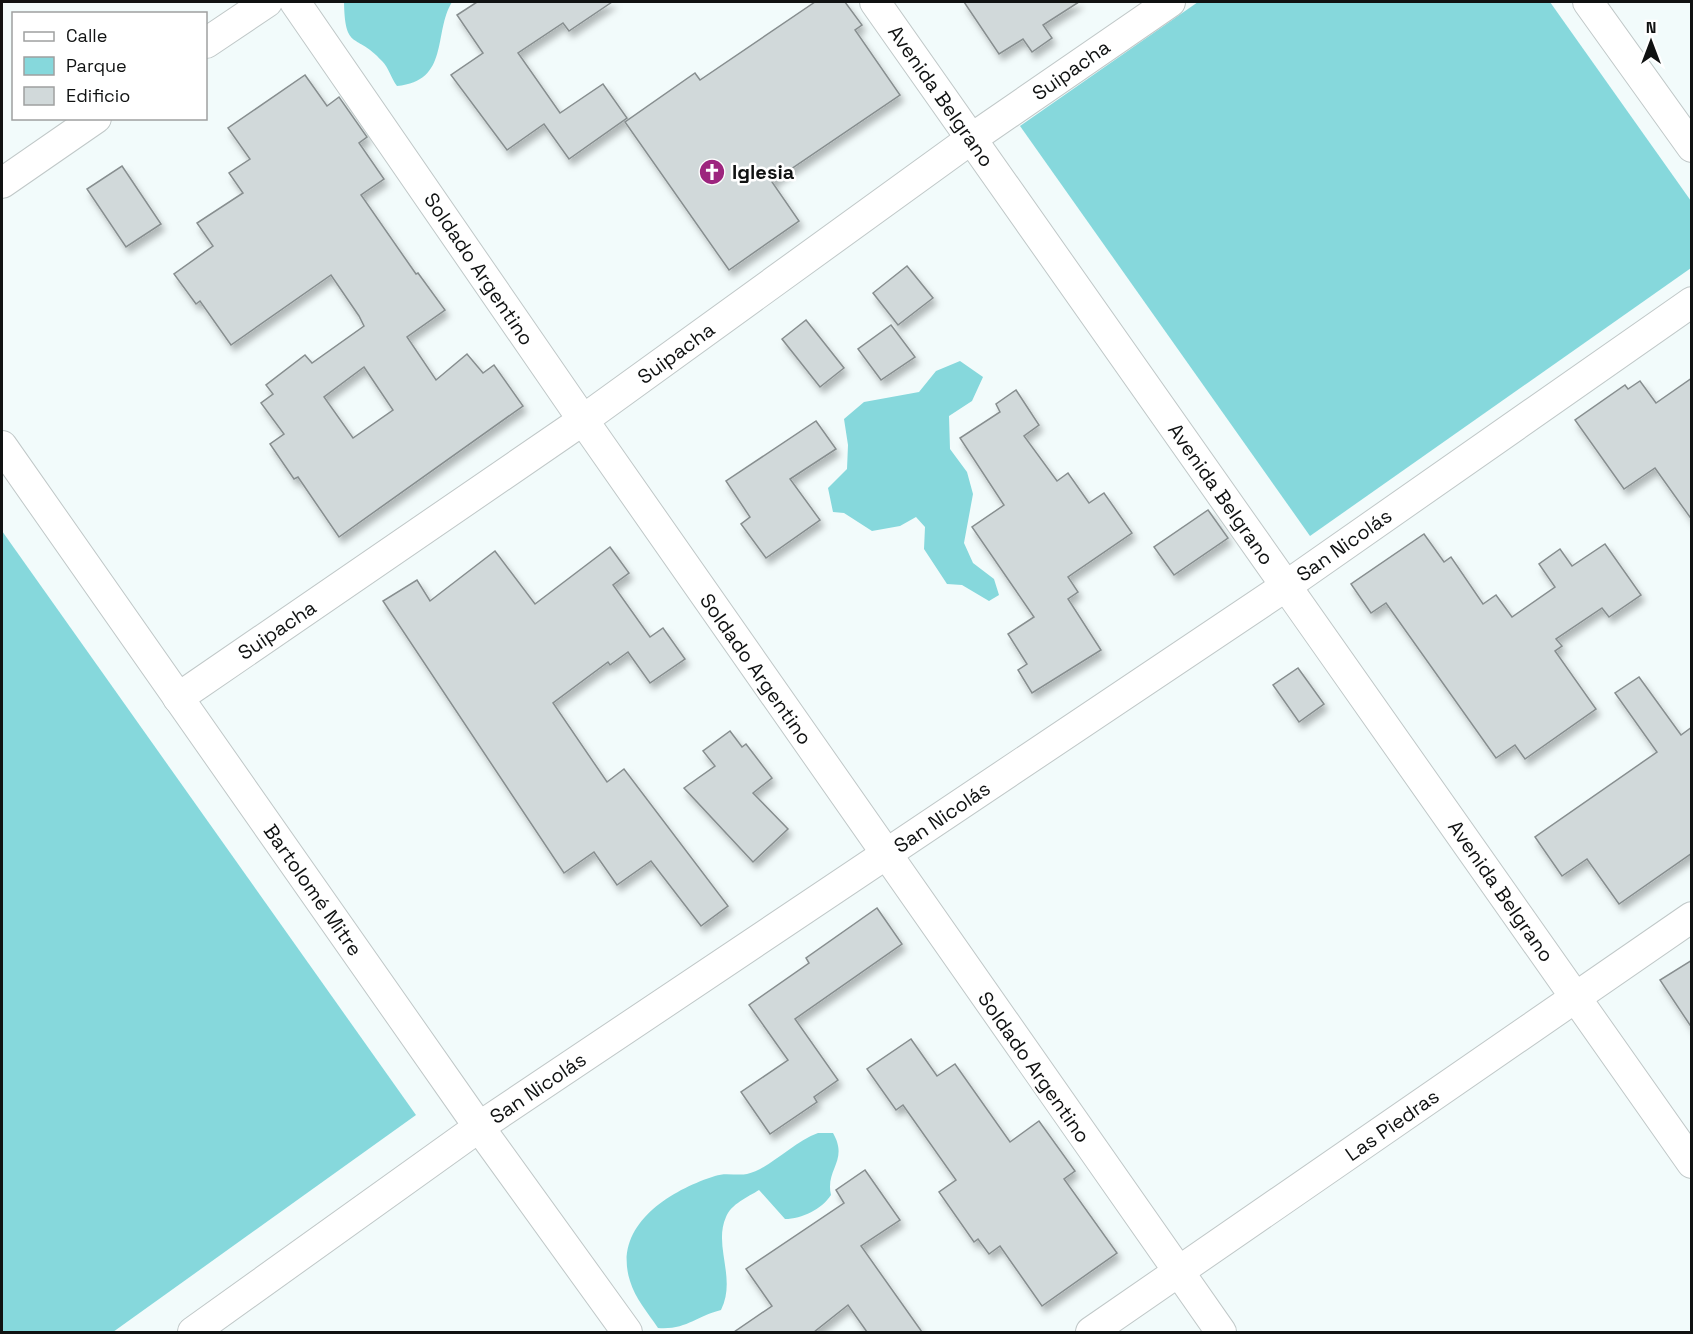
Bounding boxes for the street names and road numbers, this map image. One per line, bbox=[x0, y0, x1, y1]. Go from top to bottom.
street label: Avenida Belgrano bbox=[882, 20, 1000, 172]
street label: Suipacha bbox=[1027, 34, 1115, 106]
street label: Soldado Argentino bbox=[418, 188, 540, 350]
street label: Suipacha bbox=[632, 316, 720, 390]
street label: Avenida Belgrano bbox=[1162, 418, 1280, 570]
street label: San Nicolás bbox=[1291, 503, 1397, 587]
street label: Soldado Argentino bbox=[694, 588, 818, 750]
street label: Suipacha bbox=[233, 594, 321, 666]
street label: San Nicolás bbox=[889, 775, 995, 859]
street label: Avenida Belgrano bbox=[1442, 815, 1560, 967]
street label: Bartolomé Mitre bbox=[258, 819, 368, 961]
street label: Soldado Argentino bbox=[972, 986, 1096, 1148]
street label: San Nicolás bbox=[485, 1046, 591, 1130]
street label: Las Piedras bbox=[1340, 1083, 1444, 1167]

